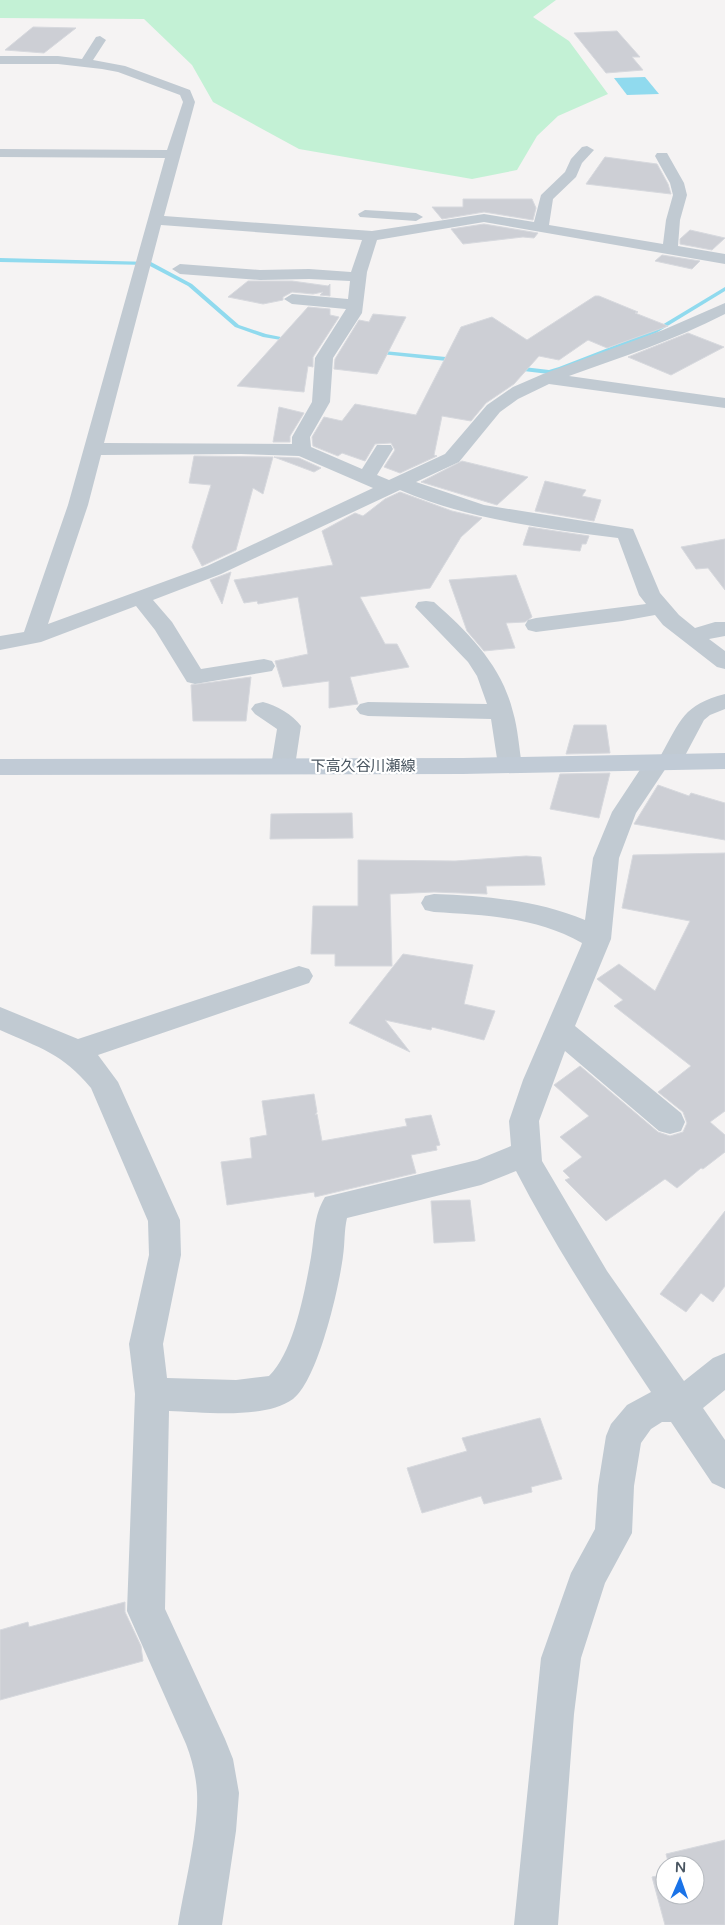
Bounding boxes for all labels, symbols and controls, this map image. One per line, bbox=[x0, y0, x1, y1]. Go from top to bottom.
street label: 下高久谷川瀬線 bbox=[310, 757, 416, 775]
north arrow bbox=[655, 1855, 705, 1905]
text: N bbox=[675, 1859, 686, 1876]

